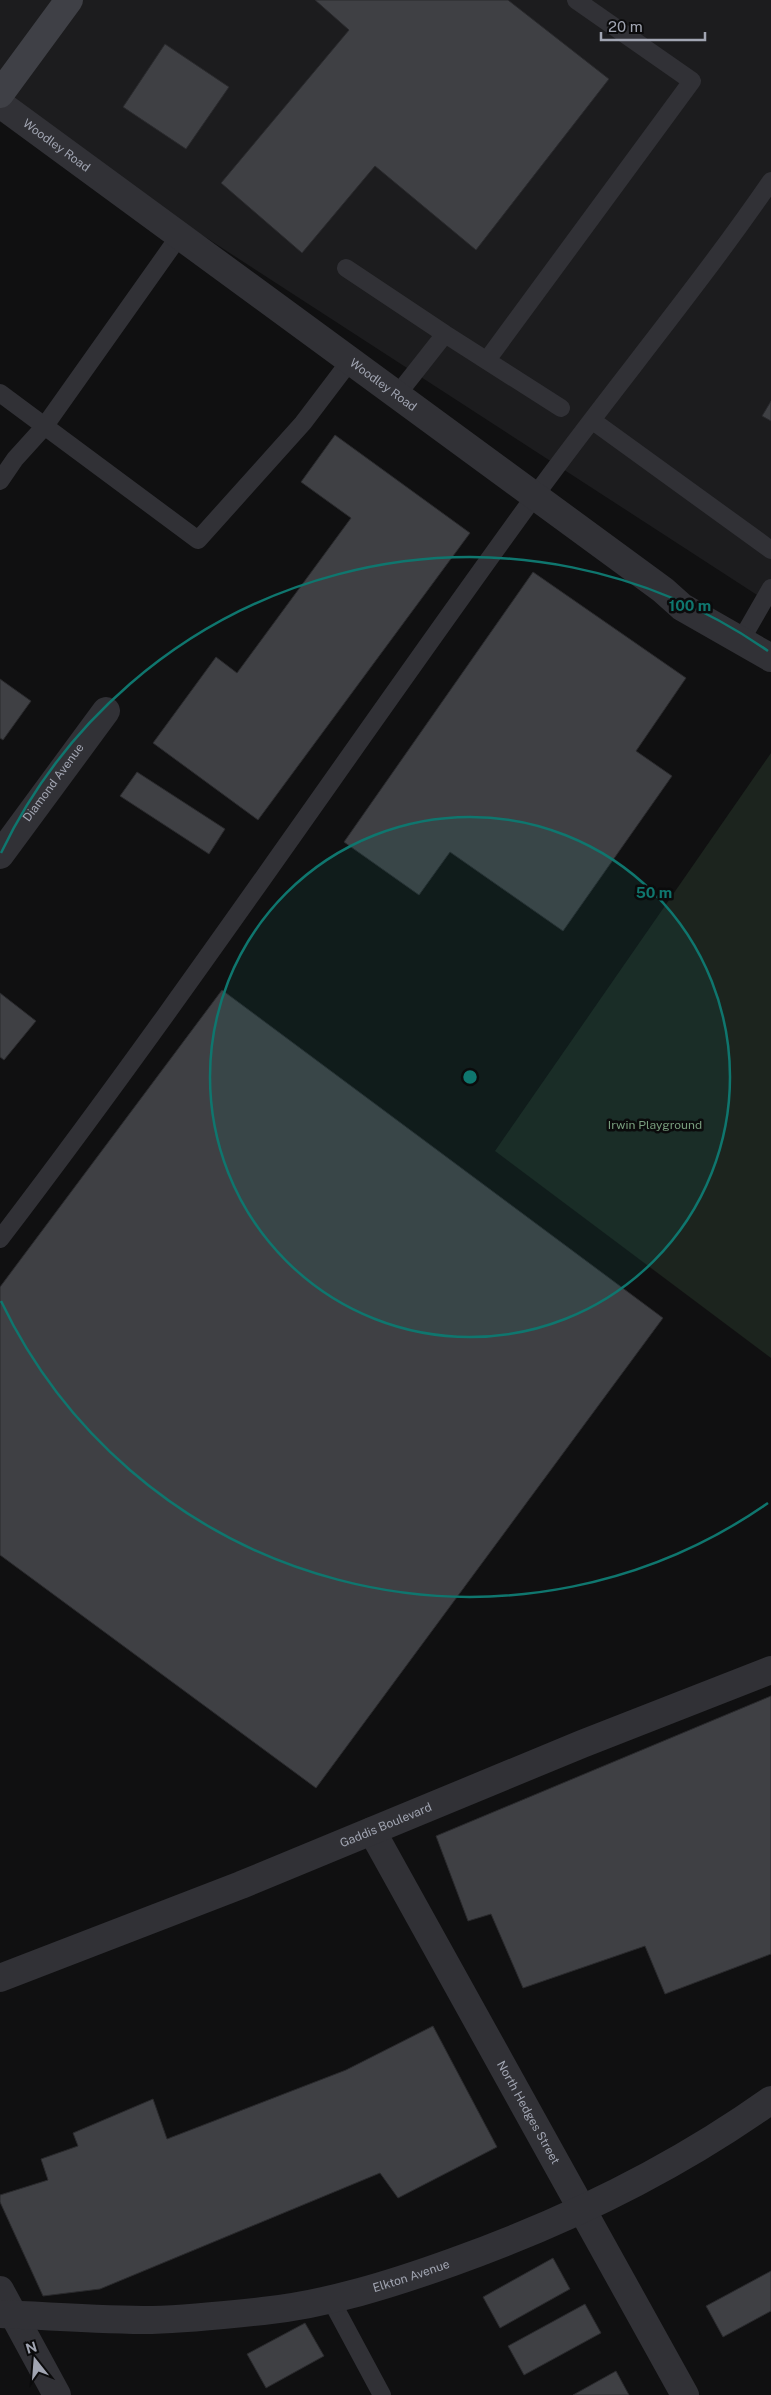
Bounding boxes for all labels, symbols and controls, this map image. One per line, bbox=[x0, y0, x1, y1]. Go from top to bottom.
scale bar bbox=[601, 10, 705, 42]
text: 20 m bbox=[608, 18, 643, 35]
street label: Woodley Road bbox=[20, 116, 93, 175]
street label: Woodley Road bbox=[347, 356, 419, 414]
text: 100 m bbox=[669, 597, 711, 614]
street label: Diamond Avenue bbox=[20, 741, 87, 824]
text: 50 m bbox=[636, 884, 672, 901]
centre of rings bbox=[461, 1068, 479, 1086]
park label: Irwin Playground bbox=[608, 1118, 702, 1132]
street label: Gaddis Boulevard bbox=[338, 1800, 434, 1850]
street label: North Hedges Street bbox=[494, 2058, 563, 2167]
street label: Elkton Avenue bbox=[371, 2257, 452, 2295]
north arrow bbox=[10, 2335, 60, 2385]
text: N bbox=[24, 2338, 39, 2357]

